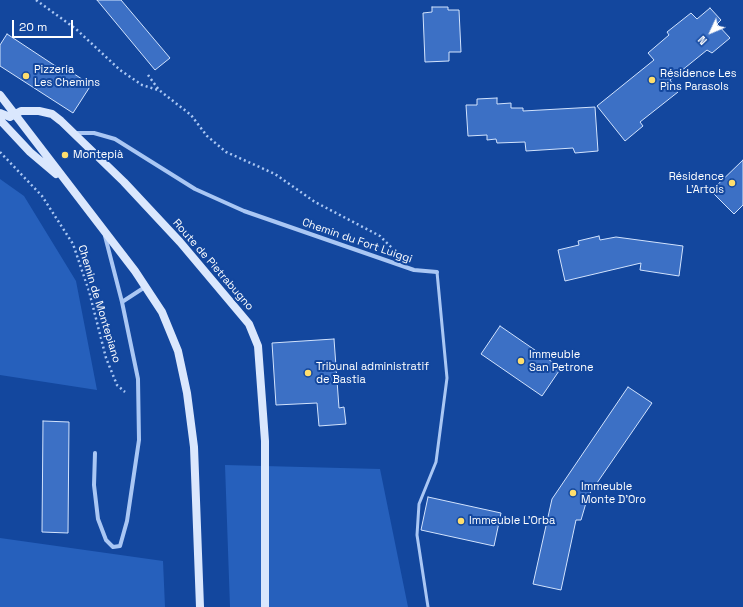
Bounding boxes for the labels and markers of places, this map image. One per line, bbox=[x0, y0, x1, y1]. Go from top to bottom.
place label: Pizzeria Les Chemins bbox=[34, 63, 100, 89]
place label: Résidence Les Pins Parasols bbox=[660, 67, 736, 93]
marker: Pizzeria Les Chemins bbox=[21, 71, 31, 81]
marker: Résidence Les Pins Parasols bbox=[647, 75, 657, 85]
place label: Montepià bbox=[73, 148, 123, 162]
marker: Montepià bbox=[60, 150, 70, 160]
place label: Résidence L'Artois bbox=[669, 170, 724, 196]
marker: Résidence L'Artois bbox=[727, 178, 737, 188]
place label: Immeuble San Petrone bbox=[529, 348, 593, 374]
marker: Immeuble San Petrone bbox=[516, 356, 526, 366]
place label: Tribunal administratif de Bastia bbox=[316, 360, 429, 386]
marker: Tribunal administratif de Bastia bbox=[303, 368, 313, 378]
place label: Immeuble Monte D'Oro bbox=[581, 480, 646, 506]
marker: Immeuble Monte D'Oro bbox=[568, 488, 578, 498]
place label: Immeuble L'Orba bbox=[469, 514, 555, 528]
marker: Immeuble L'Orba bbox=[456, 516, 466, 526]

